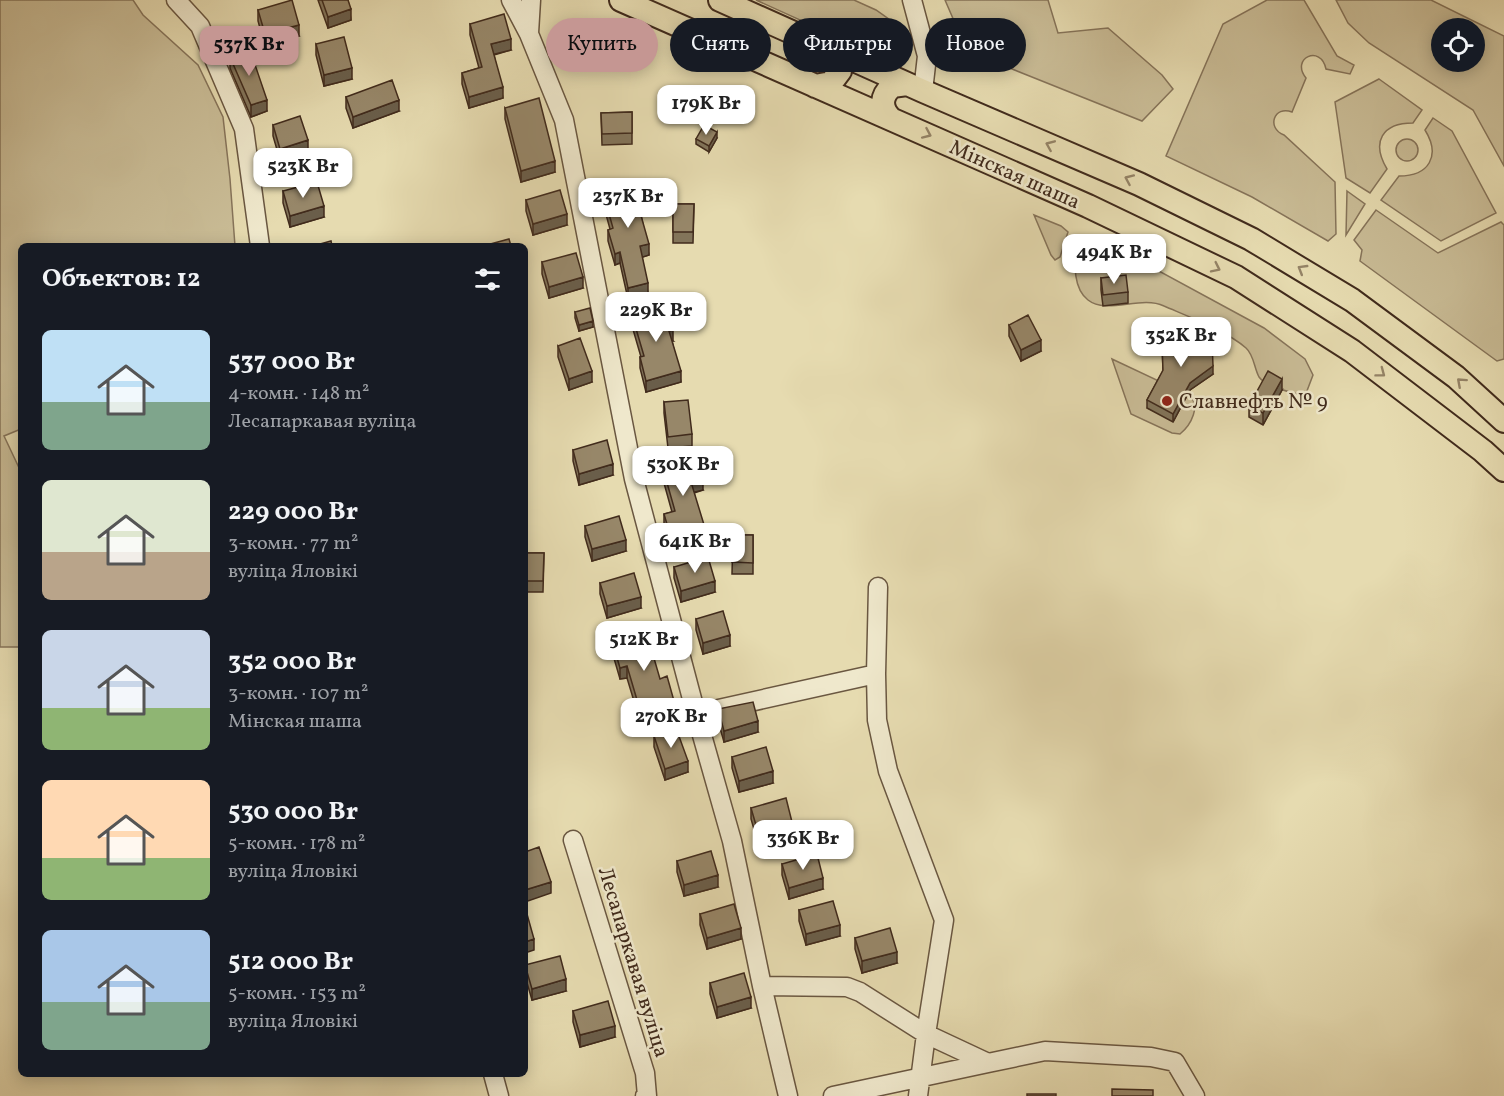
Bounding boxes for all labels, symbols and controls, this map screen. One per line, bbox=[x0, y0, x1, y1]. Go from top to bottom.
chip: Купить bbox=[546, 18, 658, 72]
chip: Снять bbox=[670, 18, 771, 72]
chip: Фильтры bbox=[783, 18, 913, 72]
chip: Новое bbox=[925, 18, 1026, 72]
map controls bbox=[1431, 18, 1485, 72]
button: locate bbox=[1431, 18, 1485, 72]
pin: 537K Br bbox=[194, 26, 304, 77]
text: 537K Br bbox=[214, 31, 284, 59]
pin: 179K Br bbox=[651, 85, 761, 136]
text: 179K Br bbox=[671, 90, 741, 118]
one-way arrow bbox=[920, 127, 931, 139]
street label: Мінская шаша bbox=[944, 134, 1085, 217]
one-way arrow bbox=[1045, 140, 1056, 152]
pin: 523K Br bbox=[248, 148, 358, 199]
text: 523K Br bbox=[267, 153, 339, 181]
one-way arrow bbox=[1124, 175, 1135, 187]
pin: 237K Br bbox=[573, 178, 683, 229]
text: 237K Br bbox=[592, 183, 664, 211]
pin: 494K Br bbox=[1059, 234, 1169, 285]
text: 494K Br bbox=[1076, 239, 1152, 267]
one-way arrow bbox=[1210, 260, 1221, 272]
text: Объектов: 12 bbox=[42, 261, 200, 297]
icon: filters bbox=[471, 263, 504, 296]
one-way arrow bbox=[1298, 265, 1308, 277]
pin: 229K Br bbox=[601, 292, 711, 343]
text: 229K Br bbox=[619, 297, 693, 325]
pin: 352K Br bbox=[1126, 317, 1236, 368]
text: 352K Br bbox=[1145, 322, 1217, 350]
text: 537 000 Br bbox=[228, 344, 355, 380]
icon: home bbox=[90, 354, 162, 426]
one-way arrow bbox=[1374, 365, 1385, 376]
one-way arrow bbox=[1457, 378, 1468, 389]
text: 4-комн. · 148 m² bbox=[228, 380, 369, 408]
place label: Славнефть № 9 bbox=[1179, 388, 1328, 417]
marker: Славнефть № 9 bbox=[1160, 394, 1174, 408]
text: Лесапаркавая вуліца bbox=[228, 408, 416, 436]
pin: 530K Br bbox=[628, 446, 738, 497]
text: 530K Br bbox=[646, 451, 720, 479]
text: 229 000 Br bbox=[228, 494, 358, 530]
icon: home bbox=[90, 504, 162, 576]
pin: 641K Br bbox=[640, 523, 750, 574]
text: 641K Br bbox=[659, 528, 731, 556]
text: 3-комн. · 77 m² bbox=[228, 530, 358, 558]
text: вуліца Яловікі bbox=[228, 558, 358, 586]
pin: 512K Br bbox=[589, 621, 699, 672]
text: 512K Br bbox=[609, 626, 679, 654]
text: 352 000 Br bbox=[228, 644, 356, 680]
icon: home bbox=[90, 654, 162, 726]
text: 3-комн. · 107 m² bbox=[228, 680, 368, 708]
pin: 270K Br bbox=[616, 698, 726, 749]
text: 270K Br bbox=[635, 703, 707, 731]
text: Мінская шаша bbox=[228, 708, 362, 736]
text: 530 000 Br bbox=[228, 794, 358, 830]
icon: home bbox=[90, 804, 162, 876]
pin: 336K Br bbox=[748, 820, 858, 871]
text: 336K Br bbox=[767, 825, 839, 853]
text: 5-комн. · 178 m² bbox=[228, 830, 365, 858]
text: вуліца Яловікі bbox=[228, 858, 358, 886]
street label: Лесапаркавая вуліца bbox=[590, 864, 675, 1061]
text: 512 000 Br bbox=[228, 944, 353, 980]
icon: home bbox=[90, 954, 162, 1026]
text: 5-комн. · 153 m² bbox=[228, 980, 366, 1008]
text: вуліца Яловікі bbox=[228, 1008, 358, 1036]

